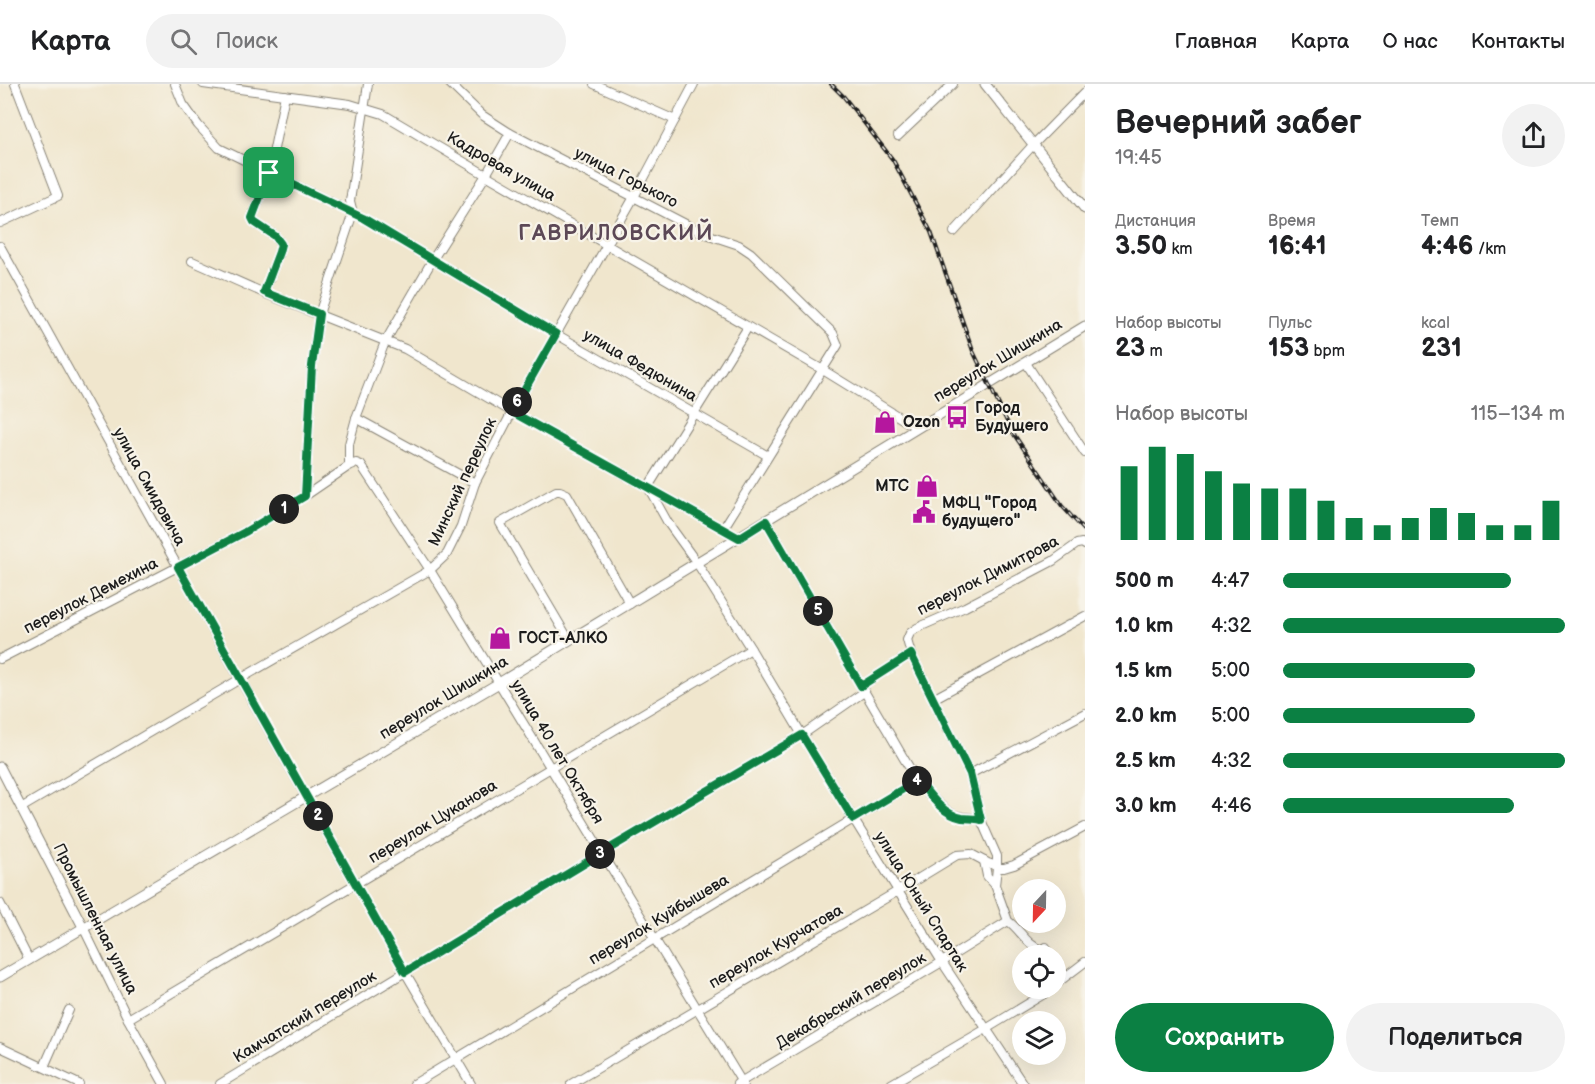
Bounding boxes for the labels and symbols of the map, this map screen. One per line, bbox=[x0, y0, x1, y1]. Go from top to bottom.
street label: Кадровая улица bbox=[443, 128, 559, 206]
street label: улица Горького bbox=[571, 144, 681, 212]
pin bbox=[243, 147, 294, 198]
district label: ГАВРИЛОВСКИЙ bbox=[518, 218, 714, 247]
street label: переулок Шишкина bbox=[930, 315, 1066, 407]
street label: улица Федюнина bbox=[580, 326, 701, 407]
pin: 6 bbox=[502, 387, 532, 417]
place label: Город Будущего bbox=[975, 399, 1049, 436]
bus stop icon: Город Будущего bbox=[944, 404, 970, 430]
shop icon: Ozon bbox=[872, 409, 898, 435]
place label: Ozon bbox=[903, 413, 940, 432]
street label: Минский переулок bbox=[425, 414, 501, 549]
street label: улица Смидовича bbox=[109, 425, 190, 550]
shop icon: МТС bbox=[914, 473, 940, 499]
place label: МТС bbox=[875, 477, 909, 496]
pin: 1 bbox=[269, 494, 299, 524]
place label: МФЦ "Город будущего" bbox=[942, 494, 1037, 531]
public building icon: МФЦ "Город будущего" bbox=[911, 499, 937, 525]
street label: переулок Димитрова bbox=[914, 532, 1062, 620]
street label: переулок Демехина bbox=[21, 554, 162, 638]
pin: 5 bbox=[803, 596, 833, 626]
shop icon: ГОСТ-АЛКО bbox=[487, 625, 513, 651]
place label: ГОСТ-АЛКО bbox=[518, 629, 608, 648]
street label: переулок Шишкина bbox=[376, 652, 512, 744]
street label: улица 40 лет Октября bbox=[506, 676, 608, 828]
pin: 4 bbox=[902, 766, 932, 796]
street label: переулок Цуканова bbox=[365, 776, 501, 868]
pin: 2 bbox=[303, 801, 333, 831]
street label: улица Юный Спартак bbox=[870, 828, 972, 976]
pin: 3 bbox=[585, 839, 615, 869]
street label: Промышленная улица bbox=[49, 840, 142, 998]
street label: переулок Куйбышева bbox=[586, 870, 733, 969]
north arrow bbox=[1012, 879, 1066, 933]
street label: переулок Курчатова bbox=[706, 901, 847, 993]
street label: Декабрьский переулок bbox=[772, 948, 930, 1053]
street label: Камчатский переулок bbox=[230, 967, 380, 1067]

